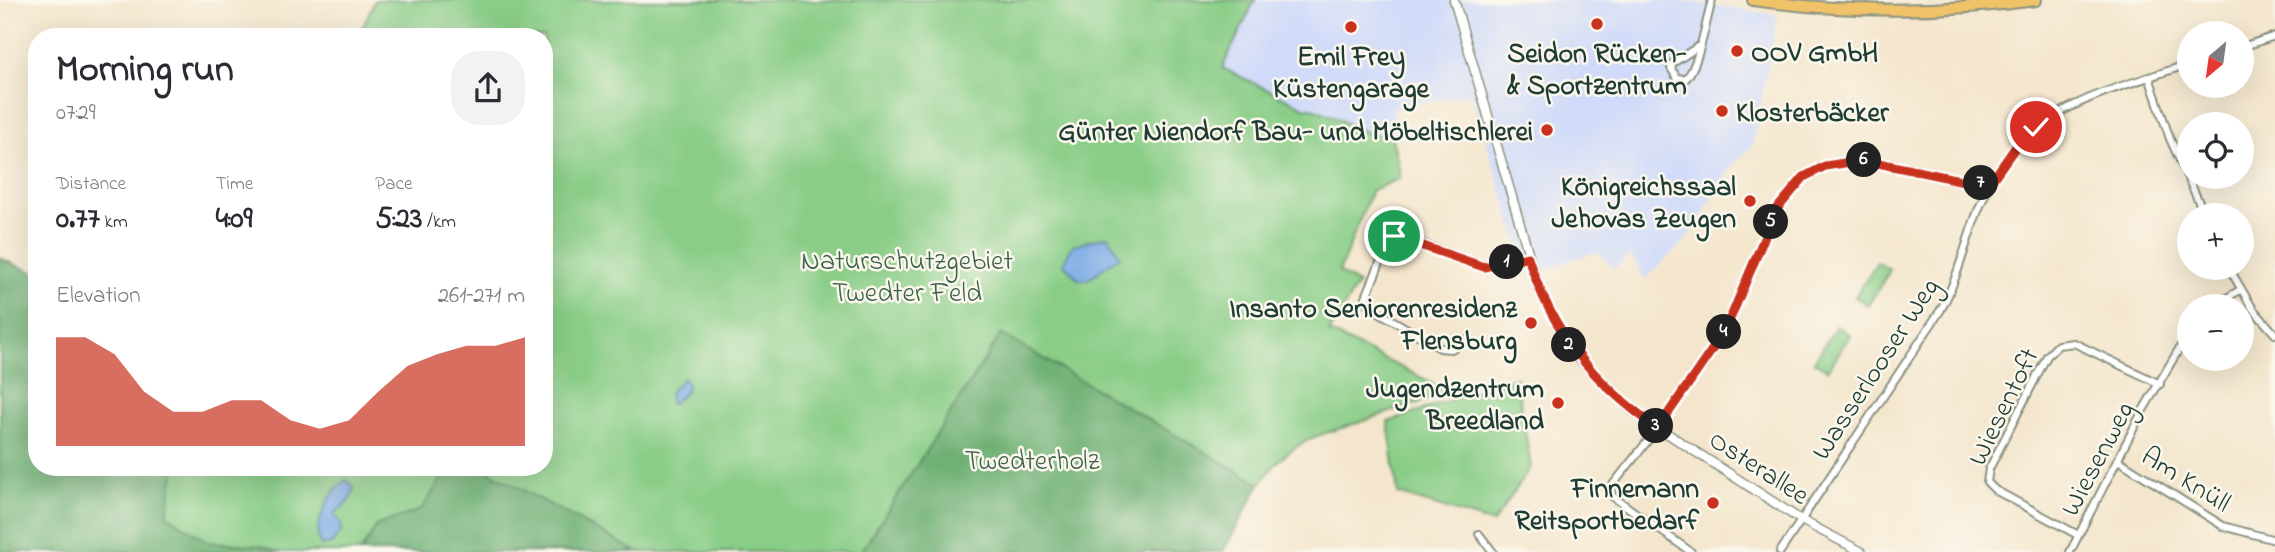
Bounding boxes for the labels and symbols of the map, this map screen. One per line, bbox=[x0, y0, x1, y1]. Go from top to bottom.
marker: Seidon Rücken- & Sportzentrum bbox=[1589, 16, 1605, 32]
marker: Emil Frey Küstengarage bbox=[1343, 19, 1359, 35]
north arrow bbox=[2177, 21, 2254, 98]
place label: OOV GmbH bbox=[1751, 34, 1878, 75]
place label: Seidon Rücken- & Sportzentrum bbox=[1506, 35, 1687, 108]
place label: Emil Frey Küstengarage bbox=[1273, 38, 1431, 112]
marker: OOV GmbH bbox=[1729, 43, 1745, 59]
place label: Klosterbäcker bbox=[1736, 94, 1890, 135]
pin bbox=[2006, 97, 2066, 157]
marker: Klosterbäcker bbox=[1714, 103, 1730, 119]
place label: Günter Niendorf Bau- und Möbeltischlerei bbox=[1058, 113, 1533, 154]
marker: Günter Niendorf Bau- und Möbeltischlerei bbox=[1539, 122, 1555, 138]
pin: 6 bbox=[1846, 142, 1882, 178]
pin: 7 bbox=[1964, 166, 1998, 200]
place label: Königreichssaal Jehovas Zeugen bbox=[1551, 168, 1736, 242]
marker: Königreichssaal Jehovas Zeugen bbox=[1742, 193, 1758, 209]
pin: 5 bbox=[1754, 204, 1788, 240]
pin bbox=[1364, 206, 1424, 266]
park label: Naturschutzgebiet Twedter Feld bbox=[801, 242, 1013, 315]
pin: 1 bbox=[1490, 244, 1524, 280]
street label: Wasserlooser Weg bbox=[1803, 271, 1951, 469]
place label: Insanto Seniorenresidenz Flensburg bbox=[1229, 290, 1518, 364]
pin: 4 bbox=[1706, 314, 1742, 350]
marker: Insanto Seniorenresidenz Flensburg bbox=[1523, 315, 1539, 331]
pin: 2 bbox=[1552, 328, 1586, 362]
street label: Wiesentoft bbox=[1959, 342, 2051, 473]
place label: Jugendzentrum Breedland bbox=[1366, 370, 1544, 443]
marker: Jugendzentrum Breedland bbox=[1550, 395, 1566, 411]
street label: Wiesenweg bbox=[2052, 395, 2146, 524]
pin: 3 bbox=[1638, 408, 1674, 444]
street label: Osterallee bbox=[1700, 421, 1817, 517]
street label: Am Knüll bbox=[2132, 437, 2238, 525]
park label: Twedterholz bbox=[964, 442, 1100, 483]
place label: Finnemann Reitsportbedarf bbox=[1515, 470, 1700, 543]
marker: Finnemann Reitsportbedarf bbox=[1705, 495, 1721, 511]

